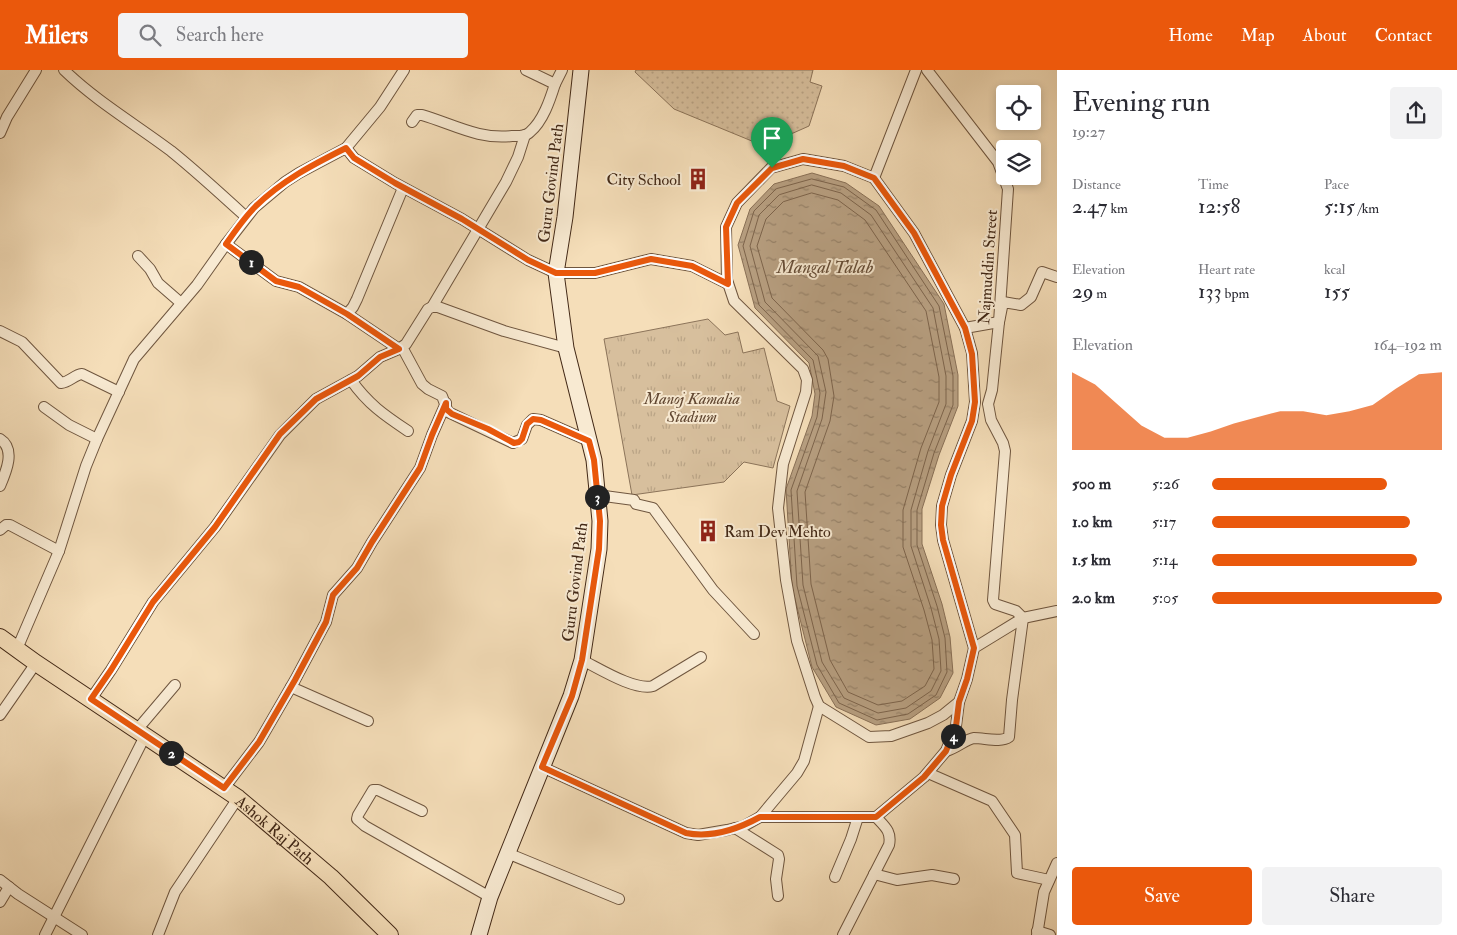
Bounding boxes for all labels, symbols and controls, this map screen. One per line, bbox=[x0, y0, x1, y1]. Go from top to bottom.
search box bbox=[118, 13, 468, 58]
text: Milers bbox=[25, 20, 88, 51]
icon: search bbox=[136, 21, 164, 49]
text: Search here bbox=[176, 23, 264, 47]
text: Home bbox=[1168, 24, 1213, 47]
text: Map bbox=[1241, 24, 1275, 47]
text: About bbox=[1303, 24, 1347, 47]
text: Contact bbox=[1375, 24, 1432, 47]
map controls bbox=[996, 85, 1041, 185]
button: locate bbox=[996, 85, 1041, 130]
text: Evening run bbox=[1072, 85, 1210, 120]
button: share bbox=[1390, 87, 1442, 139]
pin bbox=[751, 117, 793, 168]
street label: Guru Govind Path bbox=[534, 122, 568, 244]
text: 19:27 bbox=[1072, 122, 1105, 142]
icon: arrive bbox=[758, 124, 786, 152]
button: layers bbox=[996, 140, 1041, 185]
building icon: City School bbox=[685, 166, 711, 192]
place label: City School bbox=[606, 170, 681, 190]
text: Distance bbox=[1072, 176, 1121, 193]
text: Time bbox=[1198, 176, 1229, 193]
text: Pace bbox=[1324, 176, 1349, 193]
text: 2.47 bbox=[1072, 193, 1108, 220]
text: 12:58 bbox=[1198, 193, 1240, 220]
text: 5:15 bbox=[1324, 193, 1355, 220]
text: km bbox=[1108, 200, 1128, 217]
text: /km bbox=[1355, 200, 1379, 217]
street label: Najmuddin Street bbox=[974, 209, 1002, 325]
pin: 1 bbox=[238, 250, 264, 274]
text: 1 bbox=[249, 254, 254, 271]
water label: Mangal Talab bbox=[776, 256, 874, 279]
text: Elevation bbox=[1072, 261, 1125, 278]
text: Heart rate bbox=[1198, 261, 1255, 278]
text: kcal bbox=[1324, 261, 1345, 278]
text: 29 bbox=[1072, 278, 1093, 305]
text: 133 bbox=[1198, 278, 1222, 305]
text: 155 bbox=[1324, 278, 1350, 305]
text: m bbox=[1093, 285, 1107, 302]
text: bpm bbox=[1222, 285, 1249, 302]
text: Elevation bbox=[1072, 335, 1133, 355]
text: 164–192 m bbox=[1374, 335, 1442, 355]
park label: Manoj Kamalia Stadium bbox=[643, 389, 740, 427]
text: 500 m bbox=[1072, 474, 1111, 494]
text: 5:26 bbox=[1152, 474, 1179, 494]
pin: 3 bbox=[584, 484, 610, 510]
text: 3 bbox=[595, 489, 600, 506]
text: 1.0 km bbox=[1072, 512, 1112, 532]
text: 5:17 bbox=[1152, 512, 1176, 532]
building icon: Ram Dev Mehto bbox=[695, 518, 721, 544]
street label: Guru Govind Path bbox=[558, 521, 592, 643]
place label: Ram Dev Mehto bbox=[724, 522, 831, 542]
text: 1.5 km bbox=[1072, 550, 1111, 570]
text: 5:14 bbox=[1152, 550, 1177, 570]
text: 2.0 km bbox=[1072, 588, 1115, 608]
text: 5:05 bbox=[1152, 588, 1178, 608]
pin: 4 bbox=[940, 724, 966, 748]
text: 4 bbox=[950, 728, 957, 745]
pin: 2 bbox=[158, 740, 184, 766]
text: 2 bbox=[168, 745, 175, 762]
street label: Ashok Raj Path bbox=[230, 791, 318, 870]
button: Save bbox=[1072, 867, 1252, 925]
button: Share bbox=[1262, 867, 1442, 925]

